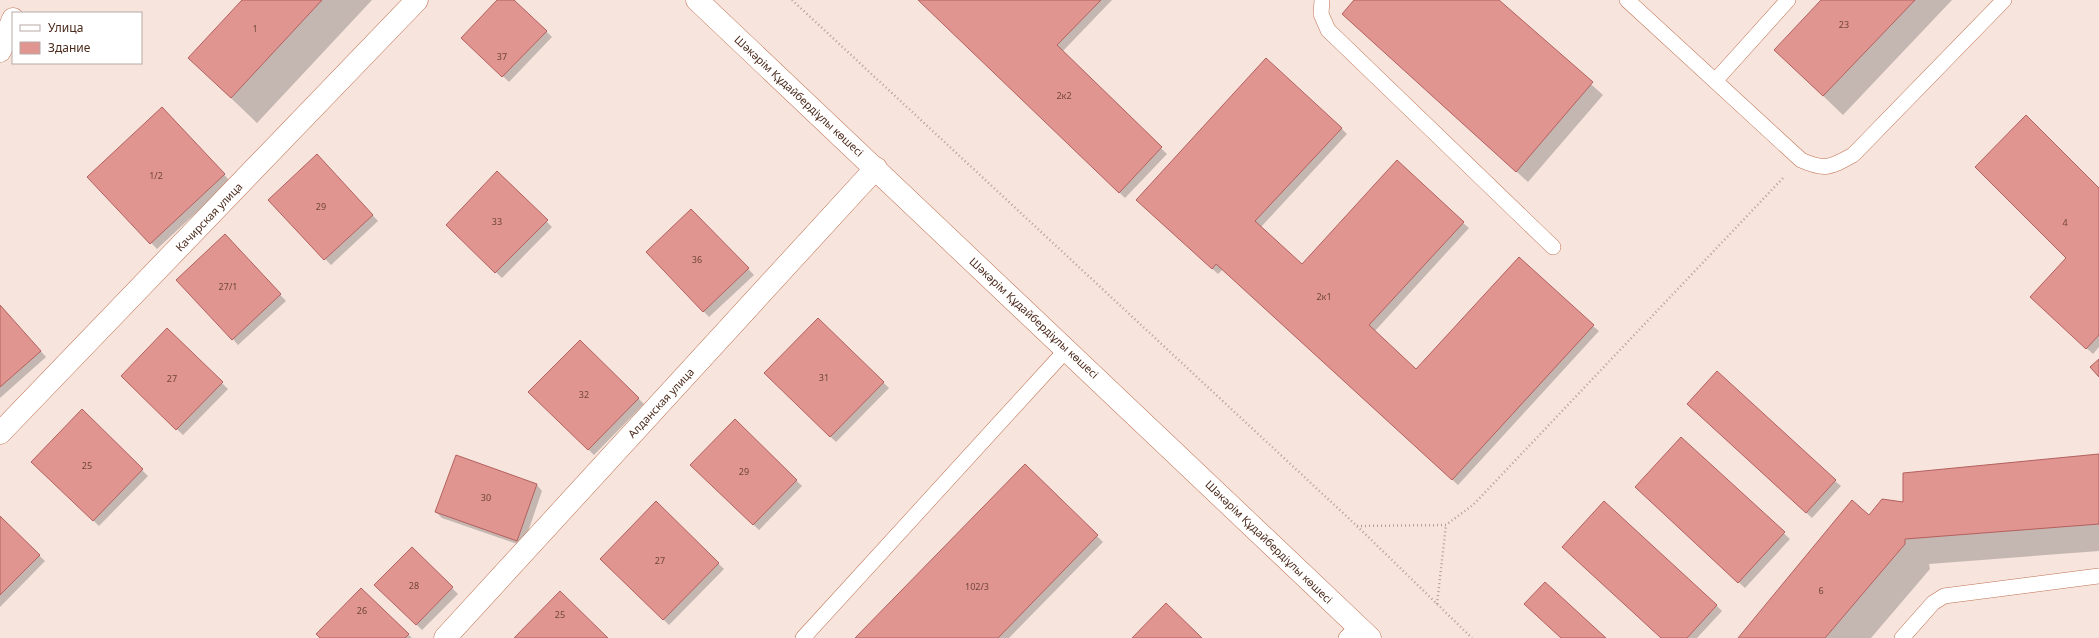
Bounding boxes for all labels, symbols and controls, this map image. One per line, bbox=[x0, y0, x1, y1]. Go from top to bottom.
legend bbox=[12, 12, 142, 64]
house number: 23 bbox=[1839, 18, 1849, 31]
text: Улица bbox=[48, 19, 83, 36]
house number: 1 bbox=[252, 22, 258, 35]
street label: Шәкәрім Құдайбердіұлы көшесі bbox=[732, 32, 867, 160]
text: Здание bbox=[48, 39, 91, 56]
house number: 37 bbox=[497, 50, 507, 63]
house number: 2к2 bbox=[1056, 89, 1072, 102]
house number: 1/2 bbox=[149, 169, 163, 182]
street label: Качирская улица bbox=[172, 179, 245, 254]
house number: 29 bbox=[316, 200, 326, 213]
house number: 33 bbox=[492, 215, 502, 228]
house number: 4 bbox=[2062, 216, 2068, 229]
house number: 36 bbox=[692, 253, 702, 266]
street label: Шәкәрім Құдайбердіұлы көшесі bbox=[967, 254, 1102, 382]
house number: 27/1 bbox=[219, 280, 237, 293]
house number: 2к1 bbox=[1316, 290, 1332, 303]
street label: Алданская улица bbox=[624, 364, 697, 441]
house number: 31 bbox=[819, 371, 829, 384]
house number: 27 bbox=[167, 372, 177, 385]
house number: 32 bbox=[579, 388, 589, 401]
house number: 25 bbox=[82, 459, 92, 472]
house number: 29 bbox=[739, 465, 749, 478]
street label: Шәкәрім Құдайбердіұлы көшесі bbox=[1203, 477, 1336, 607]
house number: 30 bbox=[481, 491, 491, 504]
house number: 27 bbox=[655, 554, 665, 567]
house number: 28 bbox=[409, 579, 419, 592]
house number: 102/3 bbox=[965, 580, 989, 593]
house number: 6 bbox=[1818, 584, 1824, 597]
house number: 26 bbox=[357, 604, 367, 617]
house number: 25 bbox=[555, 608, 565, 621]

